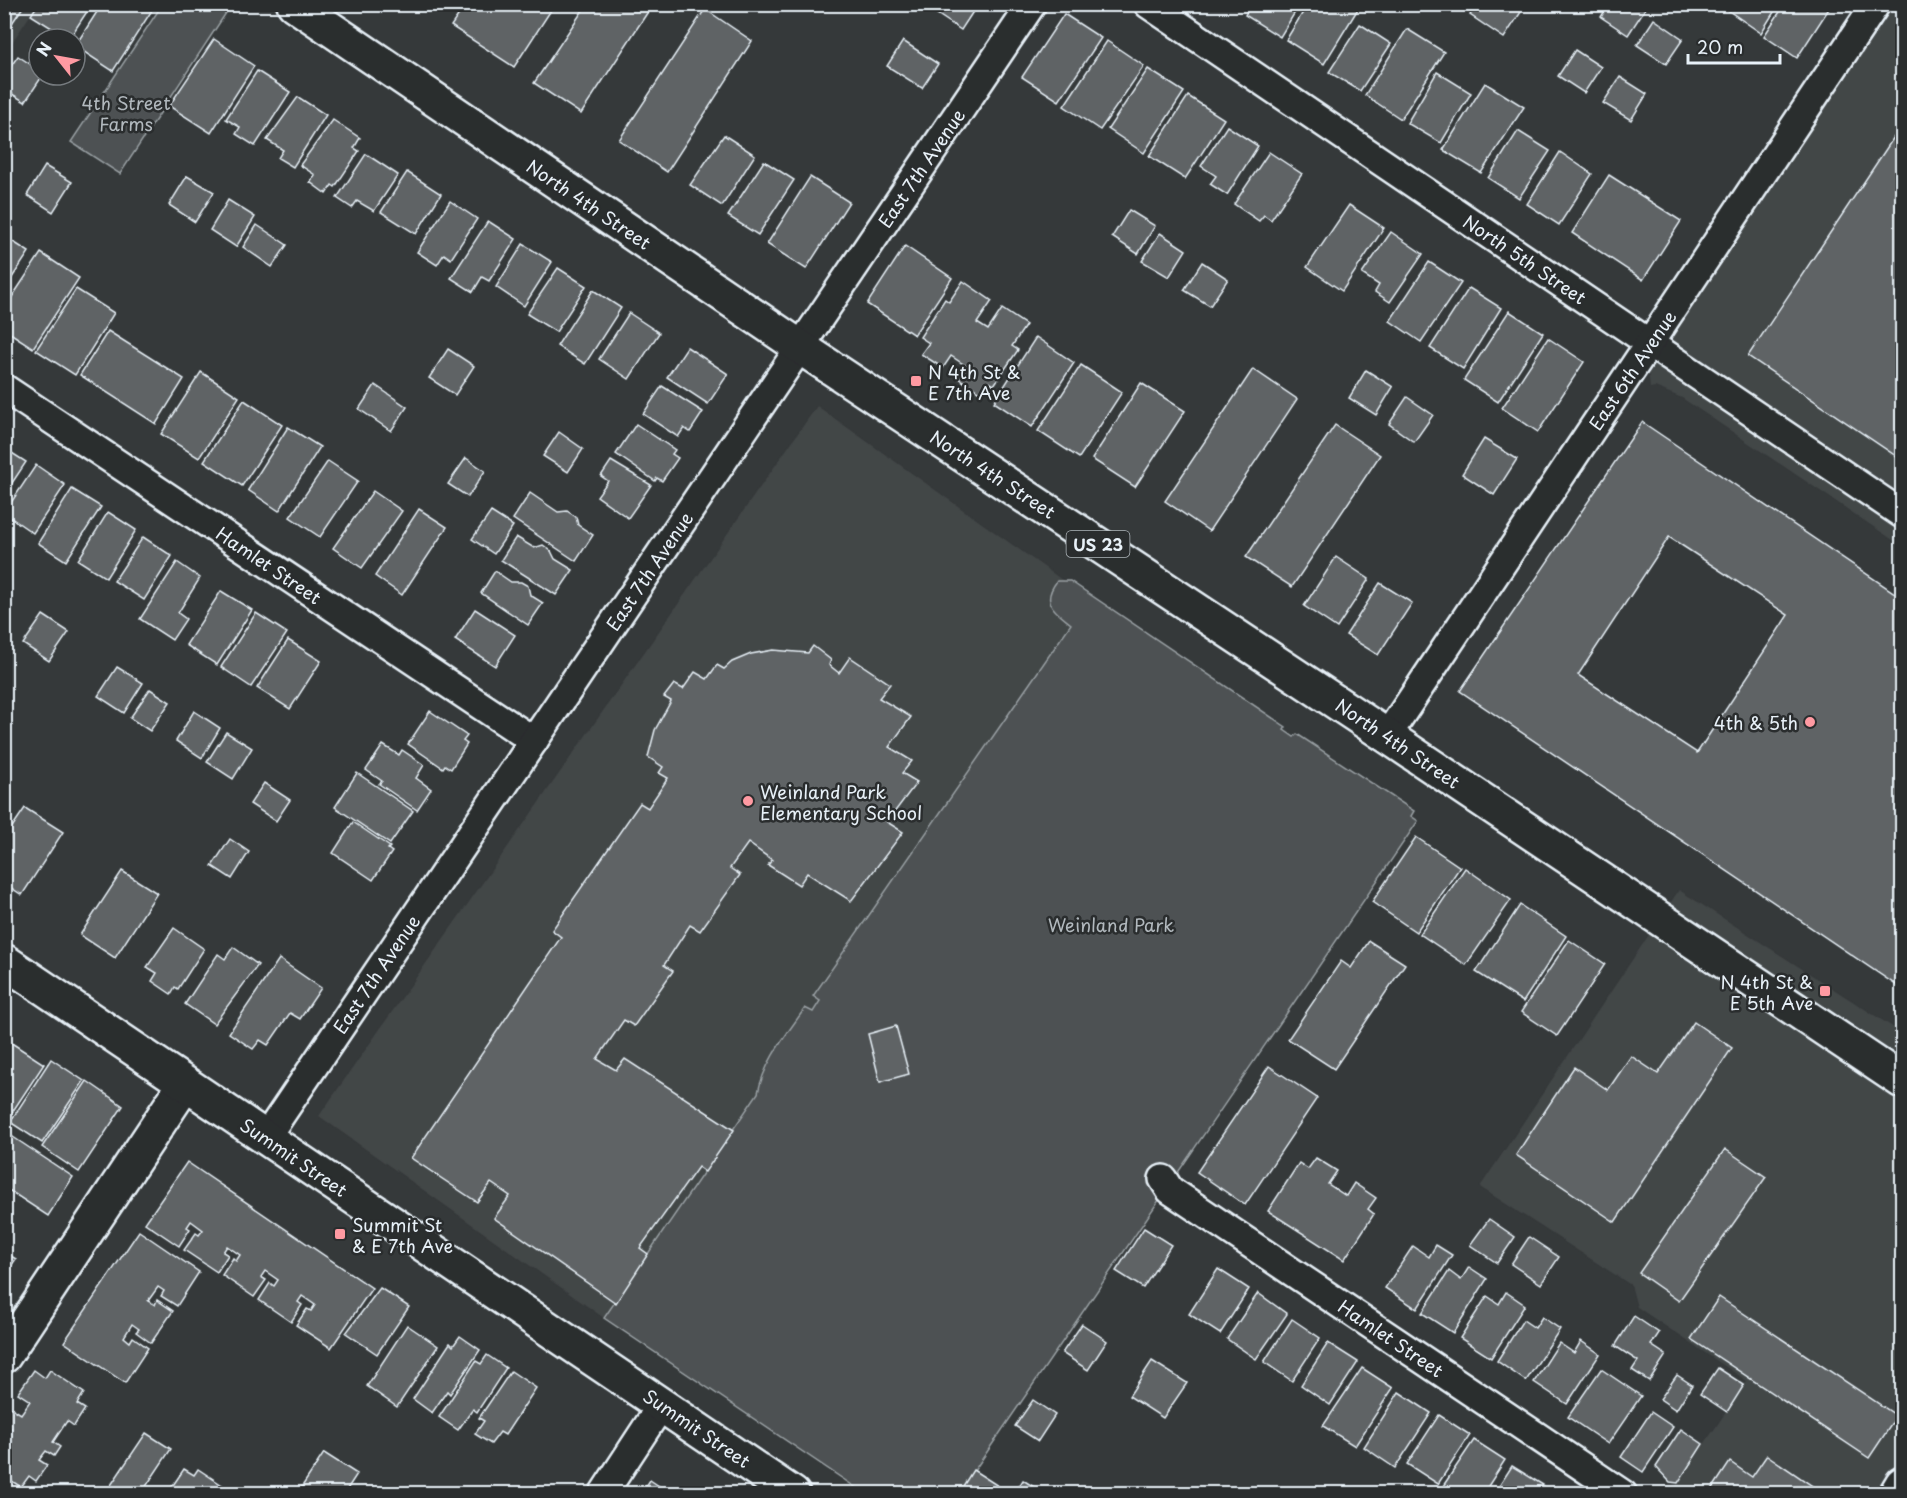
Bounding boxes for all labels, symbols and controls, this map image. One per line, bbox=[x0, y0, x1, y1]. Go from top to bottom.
north arrow bbox=[27, 27, 87, 87]
scale bar bbox=[1688, 27, 1780, 65]
text: 20 m bbox=[1697, 33, 1743, 60]
text: N bbox=[30, 37, 57, 60]
park label: 4th Street Farms bbox=[81, 89, 171, 137]
street label: East 7th Avenue bbox=[871, 103, 971, 233]
street label: North 4th Street bbox=[521, 152, 657, 256]
street label: North 5th Street bbox=[1458, 208, 1592, 310]
street label: East 6th Avenue bbox=[1582, 305, 1682, 435]
place label: N 4th St & E 7th Ave bbox=[928, 358, 1021, 406]
marker: N 4th St & E 7th Ave bbox=[909, 374, 923, 388]
street label: North 4th Street bbox=[925, 423, 1061, 525]
street label: East 7th Avenue bbox=[599, 506, 699, 636]
street label: Hamlet Street bbox=[211, 520, 327, 610]
road number: US 23 bbox=[1066, 531, 1130, 557]
street label: North 4th Street bbox=[1330, 691, 1466, 795]
place label: 4th & 5th bbox=[1714, 709, 1798, 736]
marker: 4th & 5th bbox=[1803, 715, 1817, 729]
place label: Weinland Park Elementary School bbox=[760, 778, 922, 826]
marker: Weinland Park Elementary School bbox=[741, 794, 755, 808]
street label: East 7th Avenue bbox=[326, 909, 426, 1039]
park label: Weinland Park bbox=[1048, 911, 1174, 938]
place label: N 4th St & E 5th Ave bbox=[1720, 968, 1813, 1016]
marker: N 4th St & E 5th Ave bbox=[1818, 984, 1832, 998]
street label: Summit Street bbox=[235, 1111, 353, 1203]
place label: Summit St & E 7th Ave bbox=[352, 1211, 453, 1259]
marker: Summit St & E 7th Ave bbox=[333, 1227, 347, 1241]
street label: Hamlet Street bbox=[1333, 1293, 1449, 1383]
street label: Summit Street bbox=[638, 1382, 756, 1474]

